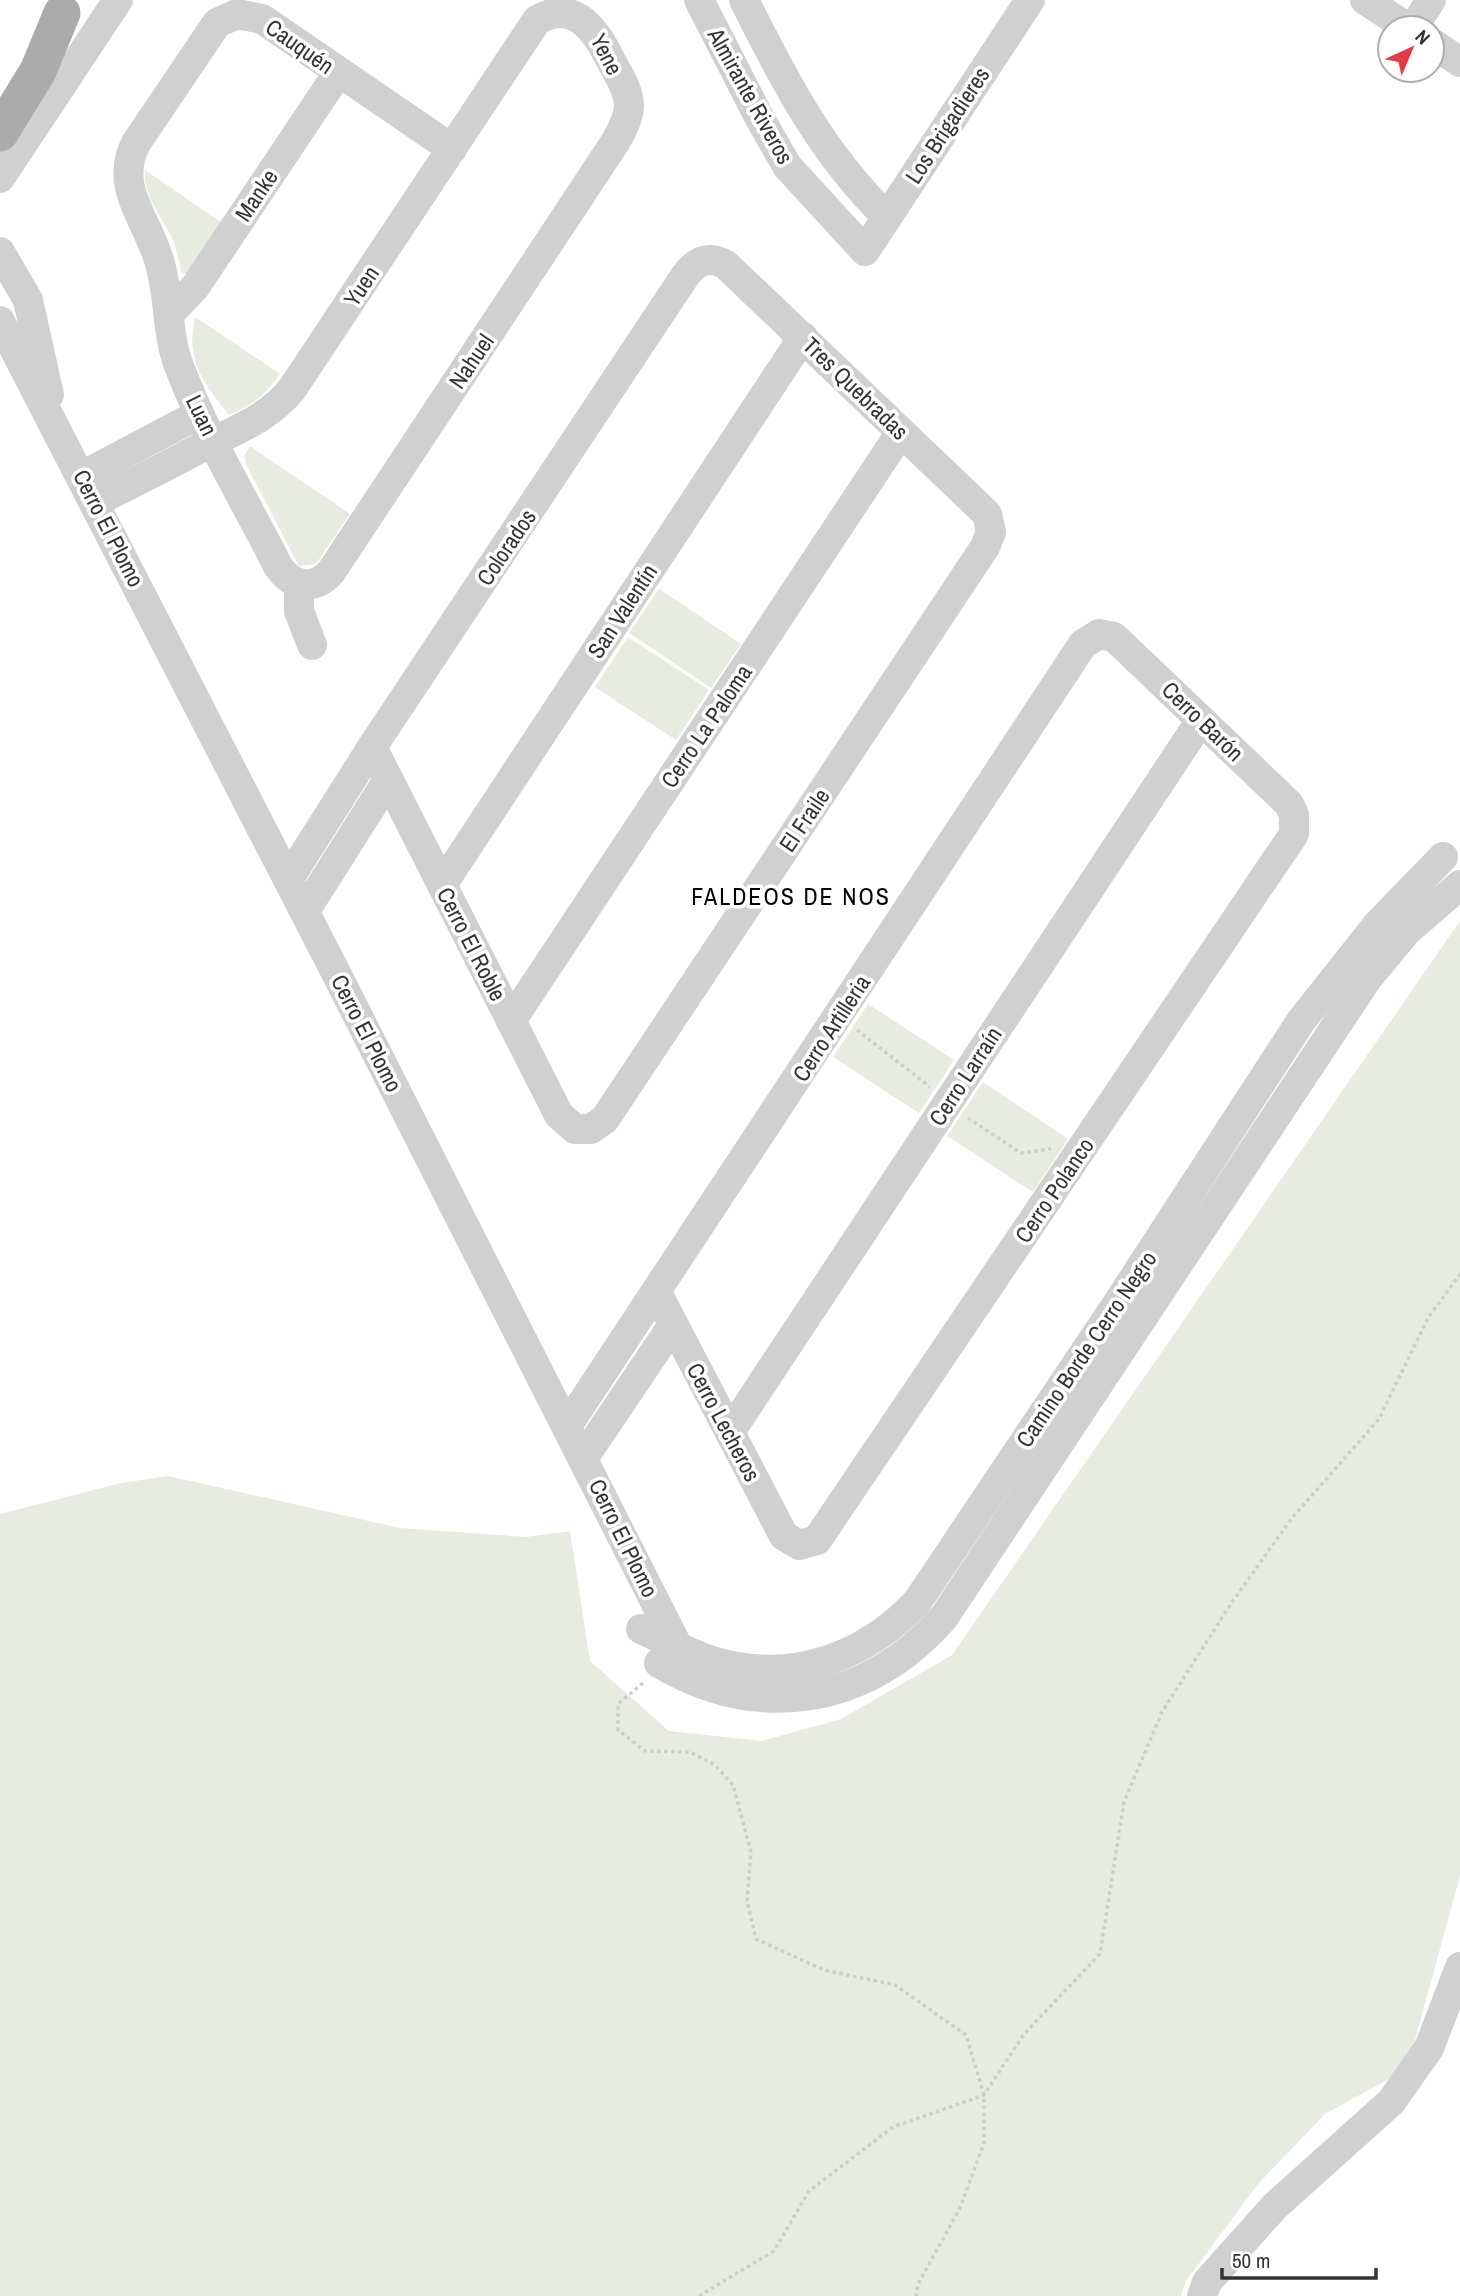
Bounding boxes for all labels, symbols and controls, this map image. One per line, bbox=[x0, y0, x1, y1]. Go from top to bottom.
street label: Cauquén bbox=[260, 11, 340, 81]
north arrow bbox=[1376, 14, 1446, 84]
street label: Almirante Riveros bbox=[700, 22, 801, 170]
text: N bbox=[1410, 24, 1436, 50]
street label: Yene bbox=[584, 28, 630, 80]
street label: Los Brigadieres bbox=[898, 61, 996, 189]
street label: Manke bbox=[227, 163, 285, 227]
street label: Yuen bbox=[336, 260, 386, 312]
street label: Nahuel bbox=[441, 328, 501, 394]
street label: Tres Quebradas bbox=[796, 330, 916, 446]
street label: Luan bbox=[179, 389, 225, 441]
street label: Cerro El Plomo bbox=[66, 464, 152, 592]
street label: Colorados bbox=[469, 503, 543, 591]
street label: San Valentín bbox=[580, 558, 664, 664]
street label: Cerro La Paloma bbox=[653, 658, 759, 794]
street label: Cerro Barón bbox=[1155, 674, 1251, 768]
street label: El Fraile bbox=[772, 782, 836, 858]
district label: FALDEOS DE NOS bbox=[691, 880, 891, 912]
street label: Cerro El Roble bbox=[430, 882, 514, 1006]
street label: Cerro Artilleria bbox=[785, 968, 877, 1087]
street label: Cerro El Plomo bbox=[324, 969, 410, 1097]
street label: Cerro Larraín bbox=[921, 1021, 1009, 1131]
street label: Cerro Polanco bbox=[1007, 1131, 1101, 1249]
street label: Camino Borde Cerro Negro bbox=[1009, 1245, 1163, 1453]
street label: Cerro Lecheros bbox=[680, 1357, 768, 1487]
street label: Cerro El Plomo bbox=[582, 1474, 666, 1602]
scale bar bbox=[1222, 2236, 1376, 2280]
text: 50 m bbox=[1232, 2246, 1270, 2275]

